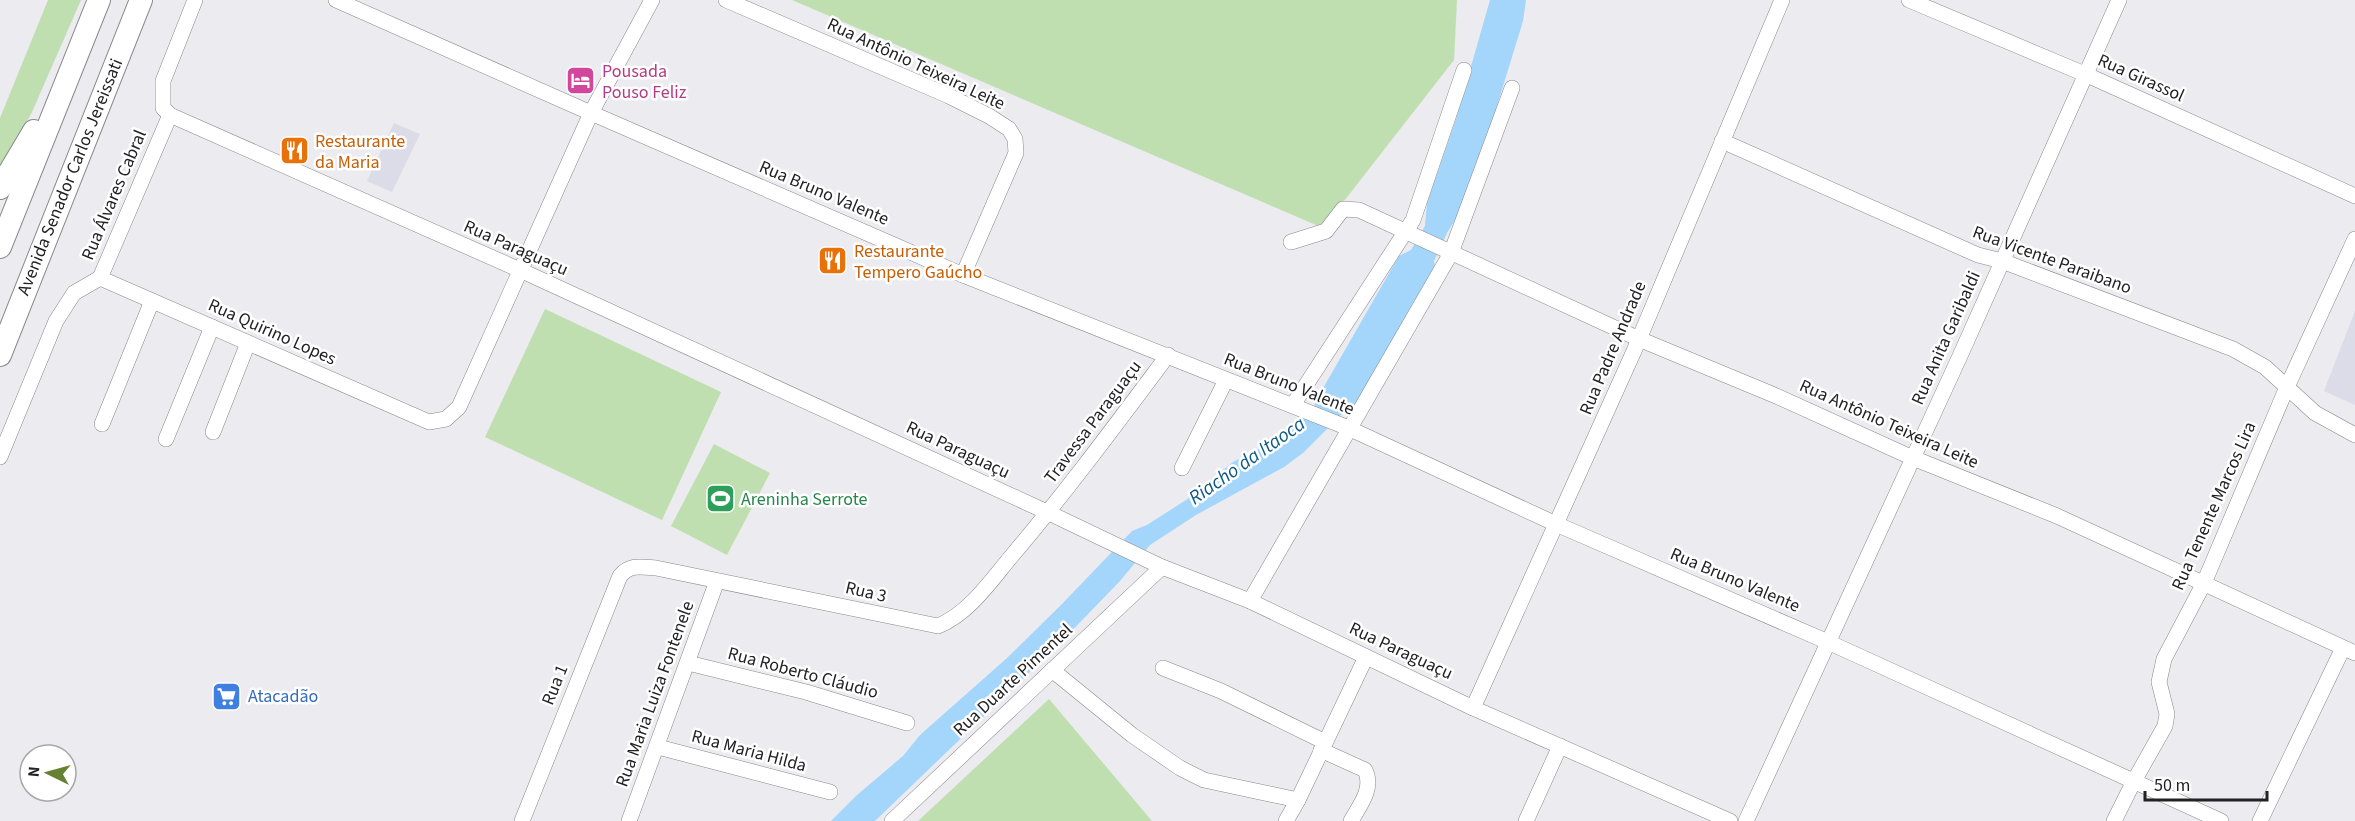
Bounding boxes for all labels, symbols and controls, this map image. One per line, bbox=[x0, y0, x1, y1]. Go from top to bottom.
street label: Rua Antônio Teixeira Leite bbox=[823, 12, 1009, 116]
street label: Rua Girassol bbox=[2094, 48, 2188, 108]
street label: Avenida Senador Carlos Jereissati bbox=[11, 55, 129, 299]
place label: Pousada Pouso Feliz bbox=[602, 59, 687, 105]
hotel icon: Pousada Pouso Feliz bbox=[565, 65, 597, 97]
street label: Rua Álvares Cabral bbox=[75, 126, 153, 264]
place label: Restaurante da Maria bbox=[315, 129, 405, 175]
restaurant icon: Restaurante da Maria bbox=[278, 135, 310, 167]
street label: Rua Bruno Valente bbox=[755, 154, 893, 232]
street label: Rua Paraguaçu bbox=[460, 214, 572, 282]
street label: Rua Vicente Paraibano bbox=[1969, 220, 2135, 300]
place label: Restaurante Tempero Gaúcho bbox=[854, 239, 982, 285]
restaurant icon: Restaurante Tempero Gaúcho bbox=[817, 245, 849, 277]
street label: Rua Anita Garibaldi bbox=[1905, 267, 1987, 409]
street label: Rua Padre Andrade bbox=[1574, 277, 1653, 419]
street label: Rua Quirino Lopes bbox=[204, 293, 340, 371]
street label: Rua Bruno Valente bbox=[1220, 346, 1358, 422]
street label: Travessa Paraguaçu bbox=[1038, 355, 1148, 489]
street label: Rua Antônio Teixeira Leite bbox=[1795, 373, 1983, 475]
water label: Riacho da Itaoca bbox=[1183, 410, 1311, 512]
street label: Rua Paraguaçu bbox=[902, 415, 1014, 485]
street label: Rua Tenente Marcos Lira bbox=[2166, 418, 2262, 594]
sports icon: Areninha Serrote bbox=[704, 483, 736, 515]
place label: Areninha Serrote bbox=[741, 487, 867, 512]
street label: Rua Bruno Valente bbox=[1666, 541, 1804, 619]
street label: Rua 3 bbox=[843, 575, 889, 609]
street label: Rua Maria Luiza Fontenele bbox=[610, 597, 700, 790]
street label: Rua Paraguaçu bbox=[1345, 616, 1457, 686]
street label: Rua Duarte Pimentel bbox=[948, 618, 1078, 742]
street label: Rua Roberto Cláudio bbox=[725, 641, 881, 705]
street label: Rua 1 bbox=[536, 661, 574, 709]
supermarket icon: Atacadão bbox=[211, 680, 243, 712]
place label: Atacadão bbox=[248, 684, 318, 709]
street label: Rua Maria Hilda bbox=[689, 724, 809, 778]
north arrow bbox=[18, 743, 78, 803]
scale bar bbox=[2145, 764, 2266, 802]
text: N bbox=[23, 766, 45, 778]
text: 50 m bbox=[2154, 773, 2190, 798]

